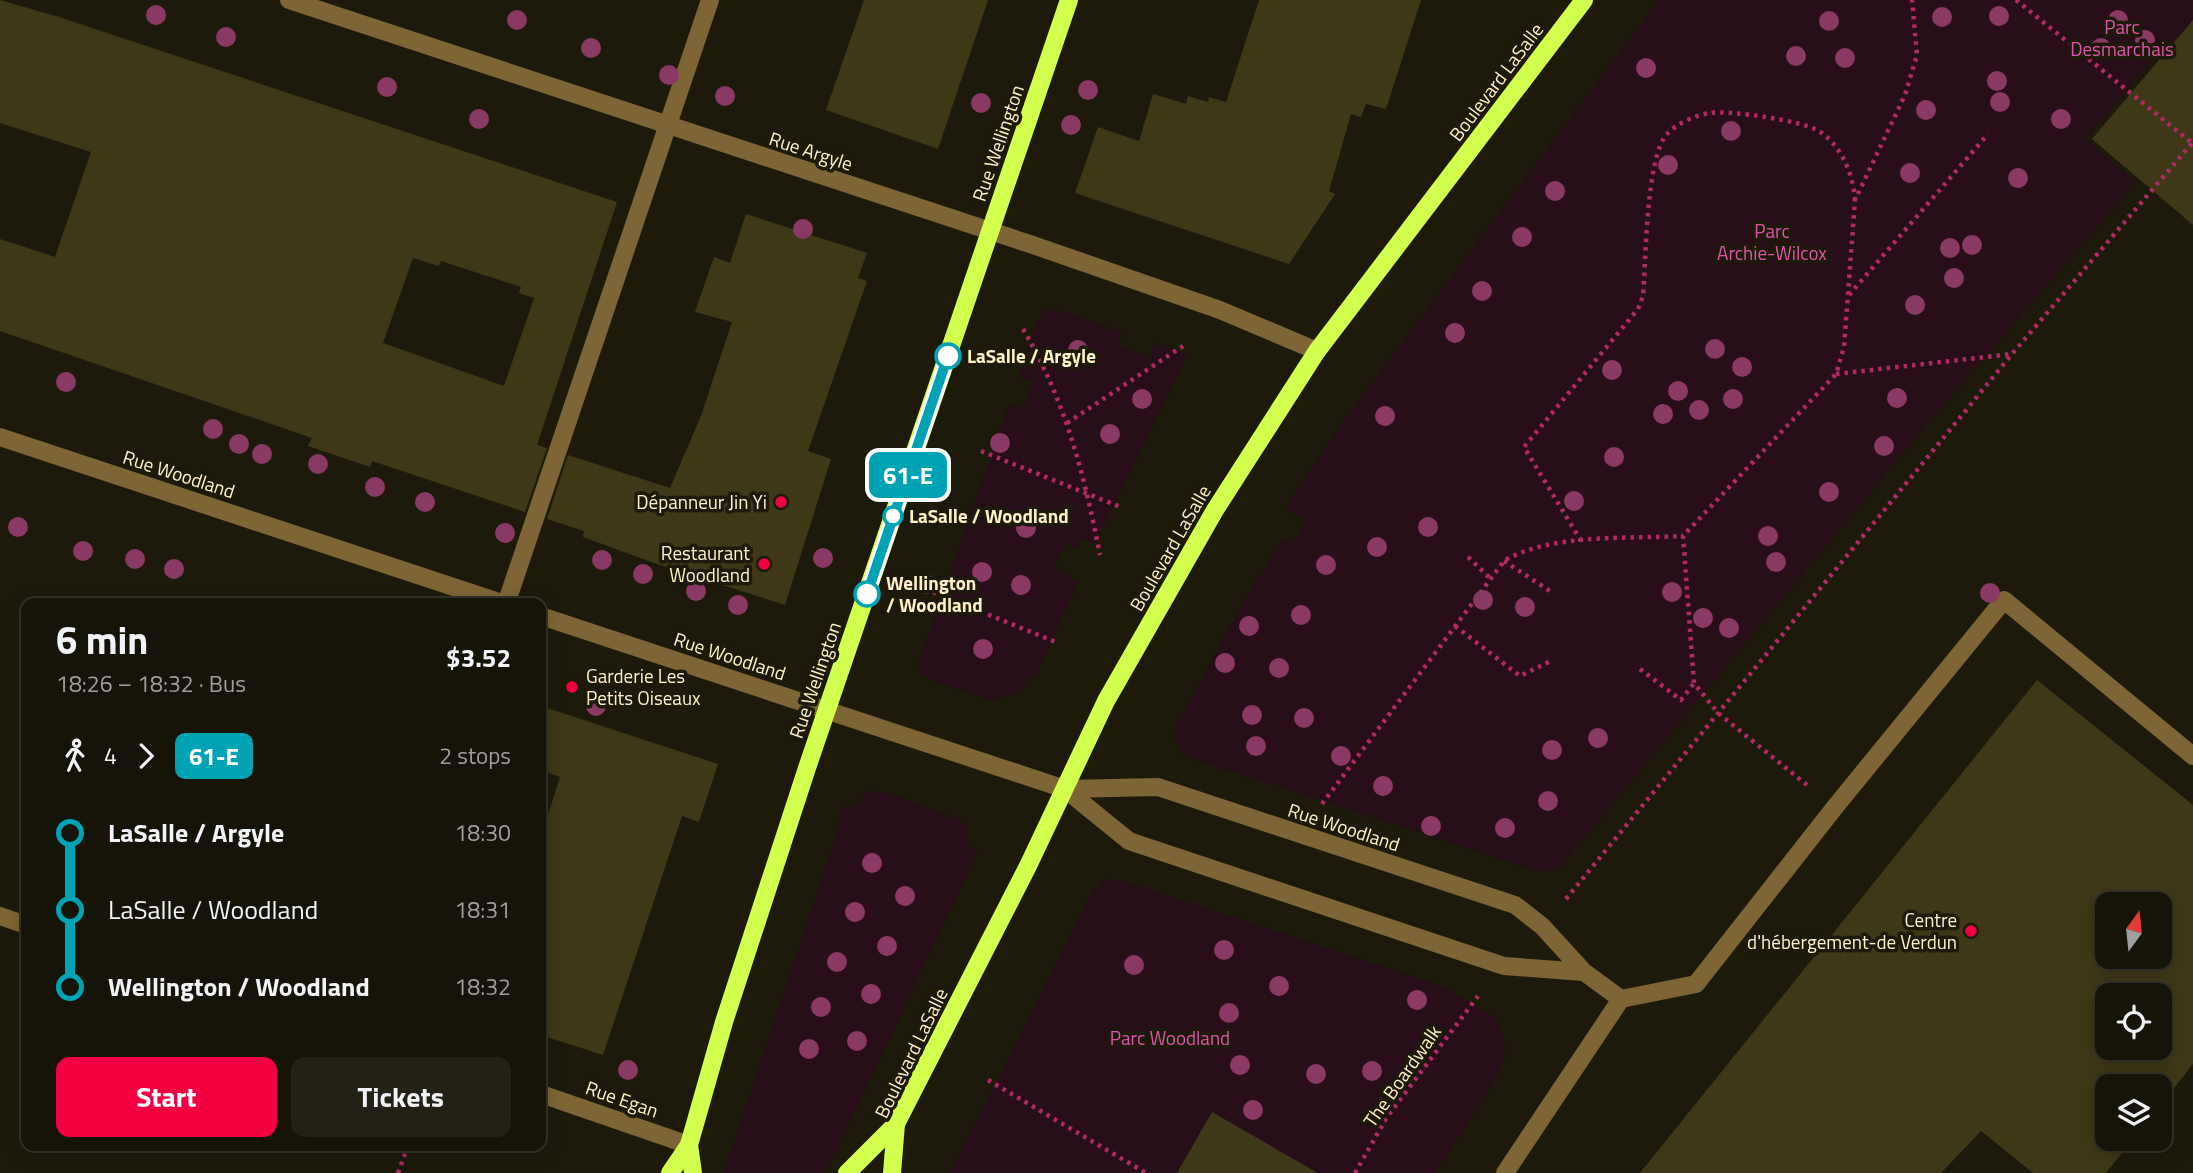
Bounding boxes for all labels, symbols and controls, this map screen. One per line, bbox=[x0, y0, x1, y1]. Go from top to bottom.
park label: Parc Desmarchais bbox=[2070, 12, 2174, 63]
street label: Boulevard LaSalle bbox=[1441, 16, 1550, 147]
street label: Rue Wellington bbox=[964, 81, 1031, 205]
street label: Rue Argyle bbox=[766, 123, 857, 178]
park label: Parc Archie-Wilcox bbox=[1717, 216, 1827, 267]
place label: LaSalle / Argyle bbox=[967, 341, 1096, 370]
marker: LaSalle / Argyle bbox=[935, 343, 961, 369]
street label: Rue Woodland bbox=[119, 442, 239, 505]
line badge: 61-E bbox=[859, 452, 957, 498]
text: 61-E bbox=[883, 457, 933, 493]
street label: Boulevard LaSalle bbox=[1122, 479, 1218, 616]
place label: Dépanneur Jin Yi bbox=[636, 487, 767, 516]
marker: Dépanneur Jin Yi bbox=[773, 494, 789, 510]
place label: LaSalle / Woodland bbox=[909, 501, 1069, 530]
marker: LaSalle / Woodland bbox=[883, 506, 903, 526]
place label: Restaurant Woodland bbox=[661, 538, 750, 589]
marker: Restaurant Woodland bbox=[756, 556, 772, 572]
place label: Wellington / Woodland bbox=[886, 568, 983, 619]
marker: Wellington / Woodland bbox=[854, 581, 880, 607]
text: 6 min bbox=[56, 611, 148, 669]
street label: Rue Wellington bbox=[781, 618, 848, 742]
street label: Rue Woodland bbox=[670, 624, 790, 687]
text: $3.52 bbox=[446, 638, 511, 677]
place label: Garderie Les Petits Oiseaux bbox=[586, 661, 701, 712]
text: 18:26 – 18:32 · Bus bbox=[56, 666, 246, 701]
marker: Garderie Les Petits Oiseaux bbox=[564, 679, 580, 695]
icon: walk bbox=[56, 737, 94, 775]
icon: forward bbox=[127, 737, 165, 775]
text: 4 bbox=[104, 738, 117, 773]
text: 61-E bbox=[189, 738, 239, 774]
text: 2 stops bbox=[439, 738, 511, 773]
street label: Rue Woodland bbox=[1284, 795, 1404, 858]
text: LaSalle / Argyle bbox=[108, 813, 284, 852]
text: 18:30 bbox=[454, 815, 511, 850]
text: LaSalle / Woodland bbox=[108, 890, 318, 929]
text: 18:31 bbox=[454, 892, 511, 927]
north arrow bbox=[2095, 892, 2172, 970]
map controls bbox=[2095, 892, 2172, 1151]
place label: Centre d'hébergement-de Verdun bbox=[1747, 905, 1957, 956]
marker: Centre d'hébergement-de Verdun bbox=[1963, 923, 1979, 939]
text: Wellington / Woodland bbox=[108, 967, 370, 1006]
text: 18:32 bbox=[454, 969, 511, 1004]
street label: Boulevard LaSalle bbox=[866, 983, 955, 1123]
button: locate bbox=[2095, 983, 2172, 1060]
street label: The Boardwalk bbox=[1356, 1019, 1448, 1133]
park label: Parc Woodland bbox=[1110, 1023, 1230, 1052]
button: Start bbox=[56, 1057, 277, 1137]
button: Tickets bbox=[291, 1057, 511, 1137]
street label: Rue Egan bbox=[582, 1073, 662, 1124]
button: layers bbox=[2095, 1074, 2172, 1151]

